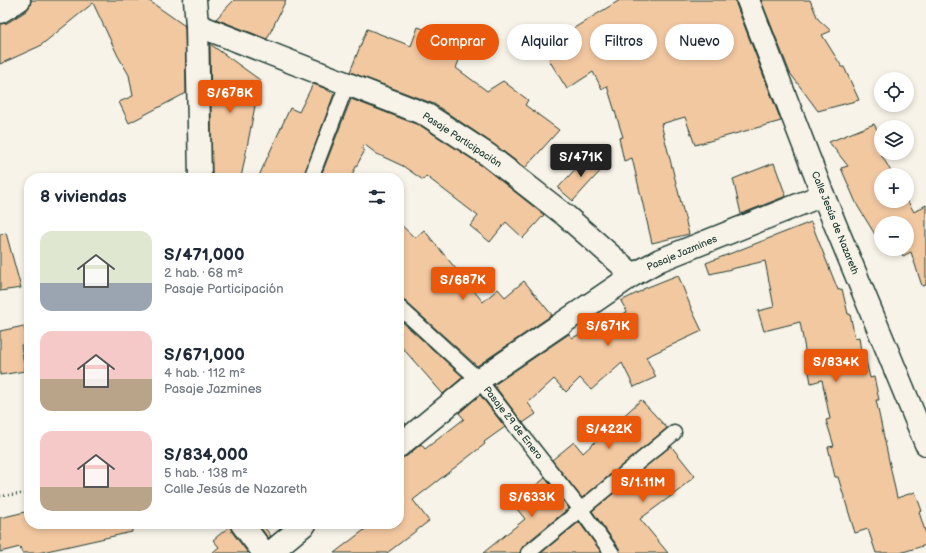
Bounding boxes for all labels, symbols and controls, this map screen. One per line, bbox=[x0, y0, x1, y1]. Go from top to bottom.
chip: Comprar bbox=[416, 24, 499, 60]
chip: Alquilar bbox=[507, 24, 582, 60]
chip: Filtros bbox=[590, 24, 657, 60]
chip: Nuevo bbox=[665, 24, 734, 60]
map controls bbox=[874, 72, 914, 256]
button: locate bbox=[874, 72, 914, 112]
pin: S/678K bbox=[197, 80, 263, 114]
text: S/678K bbox=[207, 85, 253, 101]
street label: Pasaje Participación bbox=[420, 110, 504, 170]
button: layers bbox=[874, 120, 914, 160]
pin: S/471K bbox=[548, 144, 614, 178]
text: S/471K bbox=[559, 149, 603, 165]
button: + bbox=[874, 168, 914, 208]
street label: Calle Jesús de Nazareth bbox=[809, 170, 861, 277]
icon: filters bbox=[366, 186, 388, 208]
text: 8 viviendas bbox=[40, 187, 127, 207]
button: − bbox=[874, 216, 914, 256]
street label: Pasaje Jazmines bbox=[645, 233, 719, 273]
text: S/471,000 bbox=[164, 245, 245, 265]
icon: home bbox=[72, 247, 120, 295]
text: 2 hab. · 68 m² bbox=[164, 265, 243, 281]
pin: S/687K bbox=[430, 267, 496, 301]
text: S/687K bbox=[440, 272, 486, 288]
text: Pasaje Participación bbox=[164, 281, 284, 297]
pin: S/671K bbox=[575, 313, 641, 347]
text: S/671K bbox=[586, 318, 630, 334]
text: S/671,000 bbox=[164, 345, 245, 365]
icon: home bbox=[72, 347, 120, 395]
pin: S/834K bbox=[803, 349, 869, 383]
text: S/834K bbox=[813, 354, 859, 370]
text: 4 hab. · 112 m² bbox=[164, 365, 245, 381]
text: Pasaje Jazmines bbox=[164, 381, 262, 397]
street label: Pasaje 29 de Enero bbox=[481, 384, 545, 462]
pin: S/422K bbox=[576, 416, 642, 450]
text: S/422K bbox=[586, 421, 632, 437]
text: S/834,000 bbox=[164, 445, 248, 465]
icon: home bbox=[72, 447, 120, 495]
text: 5 hab. · 138 m² bbox=[164, 465, 248, 481]
pin: S/1.11M bbox=[606, 469, 680, 503]
text: S/1.11M bbox=[621, 474, 665, 490]
text: Calle Jesús de Nazareth bbox=[164, 481, 307, 497]
pin: S/633K bbox=[499, 484, 565, 518]
text: S/633K bbox=[509, 489, 555, 505]

